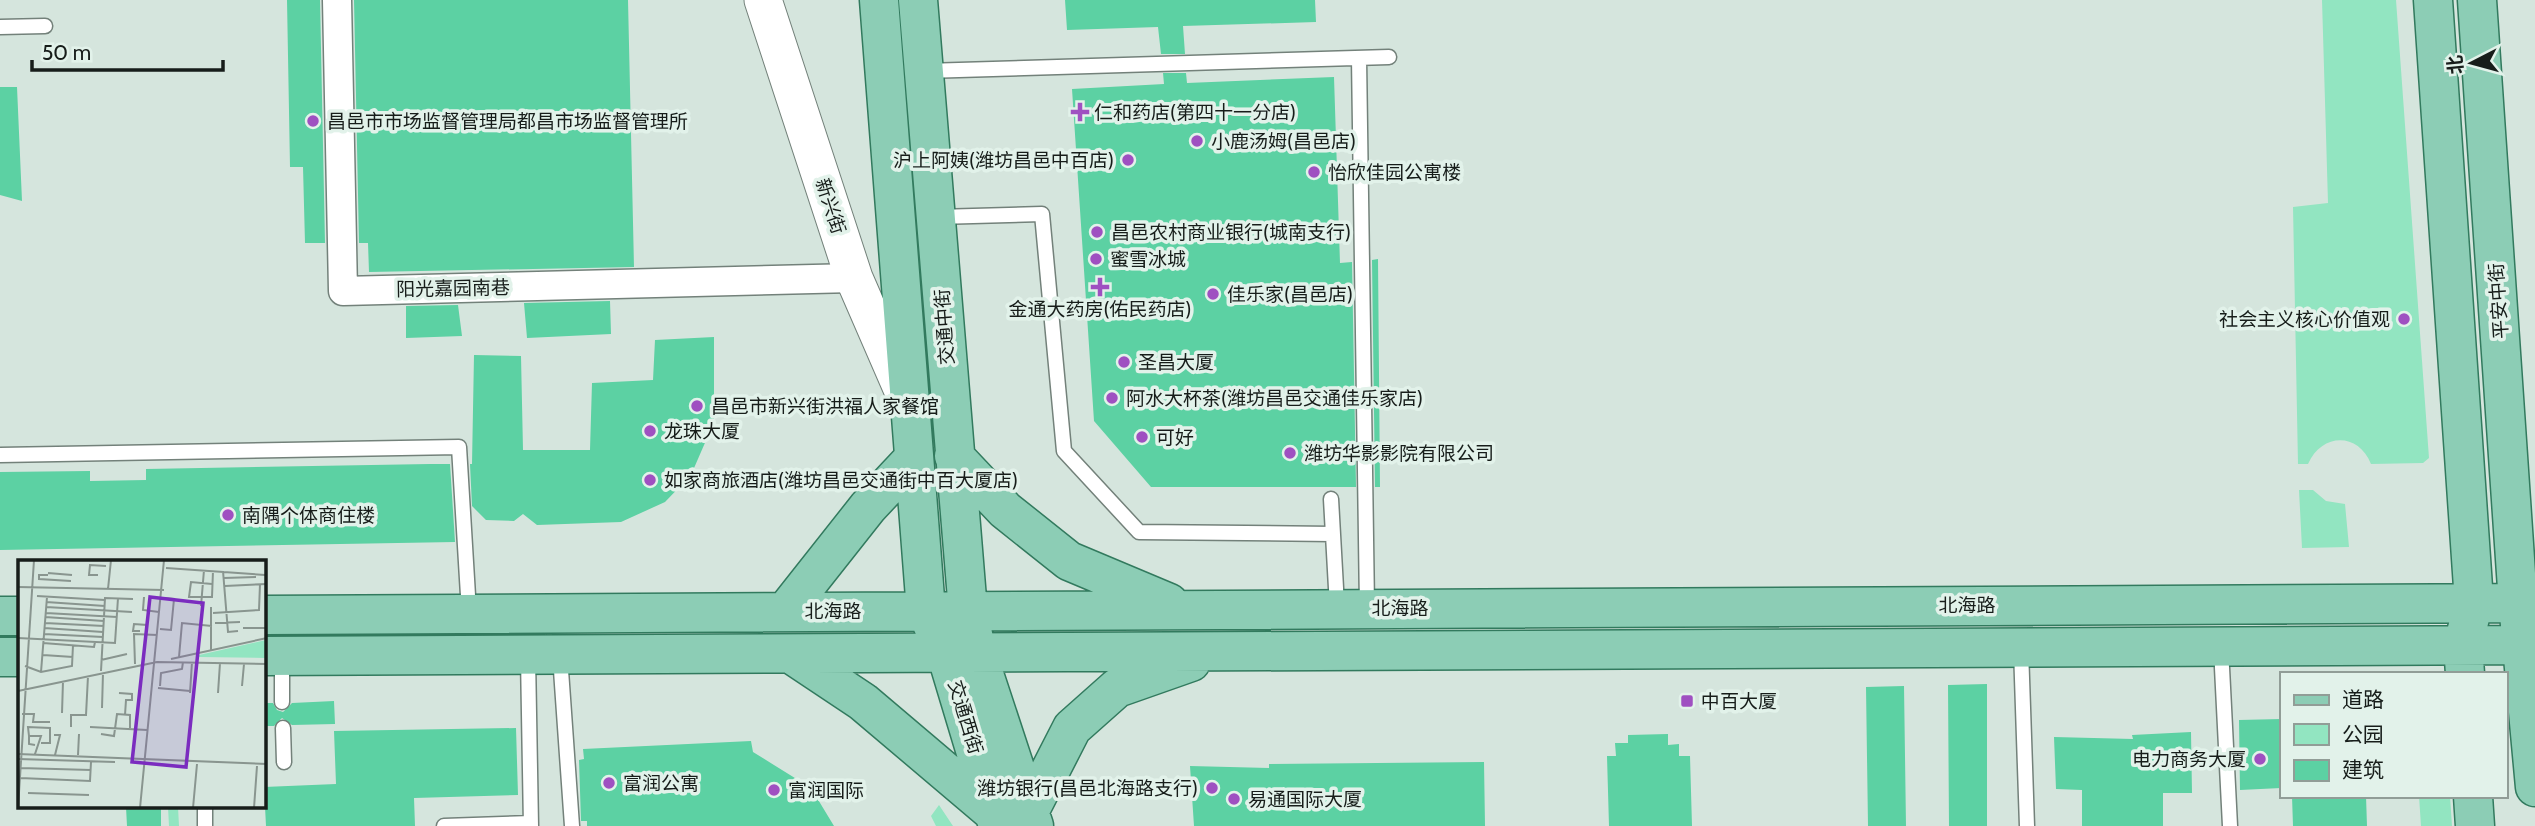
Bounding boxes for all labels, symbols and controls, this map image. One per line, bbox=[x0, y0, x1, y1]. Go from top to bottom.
scale bar bbox=[32, 28, 222, 72]
north arrow bbox=[2437, 28, 2507, 98]
text: 50 m bbox=[42, 40, 91, 65]
text: 北 bbox=[2443, 54, 2468, 75]
place label: 仁和药店(第四十一分店) bbox=[1094, 101, 1296, 124]
marker: 仁和药店(第四十一分店) bbox=[1072, 104, 1088, 120]
place label: 昌邑市市场监督管理局都昌市场监督管理所 bbox=[327, 110, 688, 133]
marker: 昌邑市市场监督管理局都昌市场监督管理所 bbox=[305, 113, 321, 129]
place label: 小鹿汤姆(昌邑店) bbox=[1211, 130, 1356, 153]
marker: 小鹿汤姆(昌邑店) bbox=[1189, 133, 1205, 149]
place label: 沪上阿姨(潍坊昌邑中百店) bbox=[893, 149, 1114, 172]
marker: 沪上阿姨(潍坊昌邑中百店) bbox=[1120, 152, 1136, 168]
place label: 怡欣佳园公寓楼 bbox=[1328, 161, 1461, 184]
marker: 怡欣佳园公寓楼 bbox=[1306, 164, 1322, 180]
street label: 新兴街 bbox=[811, 175, 850, 237]
place label: 昌邑农村商业银行(城南支行) bbox=[1111, 221, 1351, 244]
marker: 昌邑农村商业银行(城南支行) bbox=[1089, 224, 1105, 240]
place label: 蜜雪冰城 bbox=[1110, 248, 1186, 271]
marker: 蜜雪冰城 bbox=[1088, 251, 1104, 267]
street label: 平安中街 bbox=[2484, 262, 2513, 340]
street label: 阳光嘉园南巷 bbox=[396, 276, 510, 301]
marker: 金通大药房(佑民药店) bbox=[1092, 279, 1108, 295]
place label: 佳乐家(昌邑店) bbox=[1227, 283, 1353, 306]
marker: 佳乐家(昌邑店) bbox=[1205, 286, 1221, 302]
street label: 交通中街 bbox=[930, 288, 959, 366]
place label: 金通大药房(佑民药店) bbox=[1009, 298, 1191, 321]
place label: 社会主义核心价值观 bbox=[2219, 308, 2390, 331]
marker: 社会主义核心价值观 bbox=[2396, 311, 2412, 327]
place label: 圣昌大厦 bbox=[1138, 351, 1214, 374]
marker: 圣昌大厦 bbox=[1116, 354, 1132, 370]
place label: 阿水大杯茶(潍坊昌邑交通佳乐家店) bbox=[1126, 387, 1423, 410]
marker: 阿水大杯茶(潍坊昌邑交通佳乐家店) bbox=[1104, 390, 1120, 406]
place label: 昌邑市新兴街洪福人家餐馆 bbox=[711, 395, 939, 418]
marker: 昌邑市新兴街洪福人家餐馆 bbox=[689, 398, 705, 414]
place label: 龙珠大厦 bbox=[664, 420, 740, 443]
marker: 龙珠大厦 bbox=[642, 423, 658, 439]
place label: 可好 bbox=[1156, 426, 1194, 449]
marker: 可好 bbox=[1134, 429, 1150, 445]
place label: 潍坊华影影院有限公司 bbox=[1304, 442, 1494, 465]
marker: 潍坊华影影院有限公司 bbox=[1282, 445, 1298, 461]
place label: 如家商旅酒店(潍坊昌邑交通街中百大厦店) bbox=[664, 469, 1018, 492]
marker: 如家商旅酒店(潍坊昌邑交通街中百大厦店) bbox=[642, 472, 658, 488]
place label: 南隅个体商住楼 bbox=[242, 504, 375, 527]
marker: 南隅个体商住楼 bbox=[220, 507, 236, 523]
inset map bbox=[18, 560, 266, 808]
street label: 北海路 bbox=[1938, 594, 1996, 617]
street label: 北海路 bbox=[1371, 597, 1429, 620]
street label: 北海路 bbox=[804, 600, 862, 623]
legend bbox=[2280, 672, 2507, 798]
street label: 交通西街 bbox=[943, 677, 988, 757]
text: 道路 bbox=[2342, 687, 2384, 712]
place label: 中百大厦 bbox=[1701, 690, 1777, 713]
marker: 中百大厦 bbox=[1679, 693, 1695, 709]
text: 公园 bbox=[2342, 722, 2384, 747]
place label: 电力商务大厦 bbox=[2132, 748, 2246, 771]
marker: 电力商务大厦 bbox=[2252, 751, 2268, 767]
text: 建筑 bbox=[2342, 757, 2384, 782]
place label: 富润公寓 bbox=[623, 772, 699, 795]
marker: 富润公寓 bbox=[601, 775, 617, 791]
place label: 潍坊银行(昌邑北海路支行) bbox=[977, 777, 1198, 800]
place label: 富润国际 bbox=[788, 779, 864, 802]
marker: 潍坊银行(昌邑北海路支行) bbox=[1204, 780, 1220, 796]
marker: 富润国际 bbox=[766, 782, 782, 798]
place label: 易通国际大厦 bbox=[1248, 788, 1362, 811]
marker: 易通国际大厦 bbox=[1226, 791, 1242, 807]

